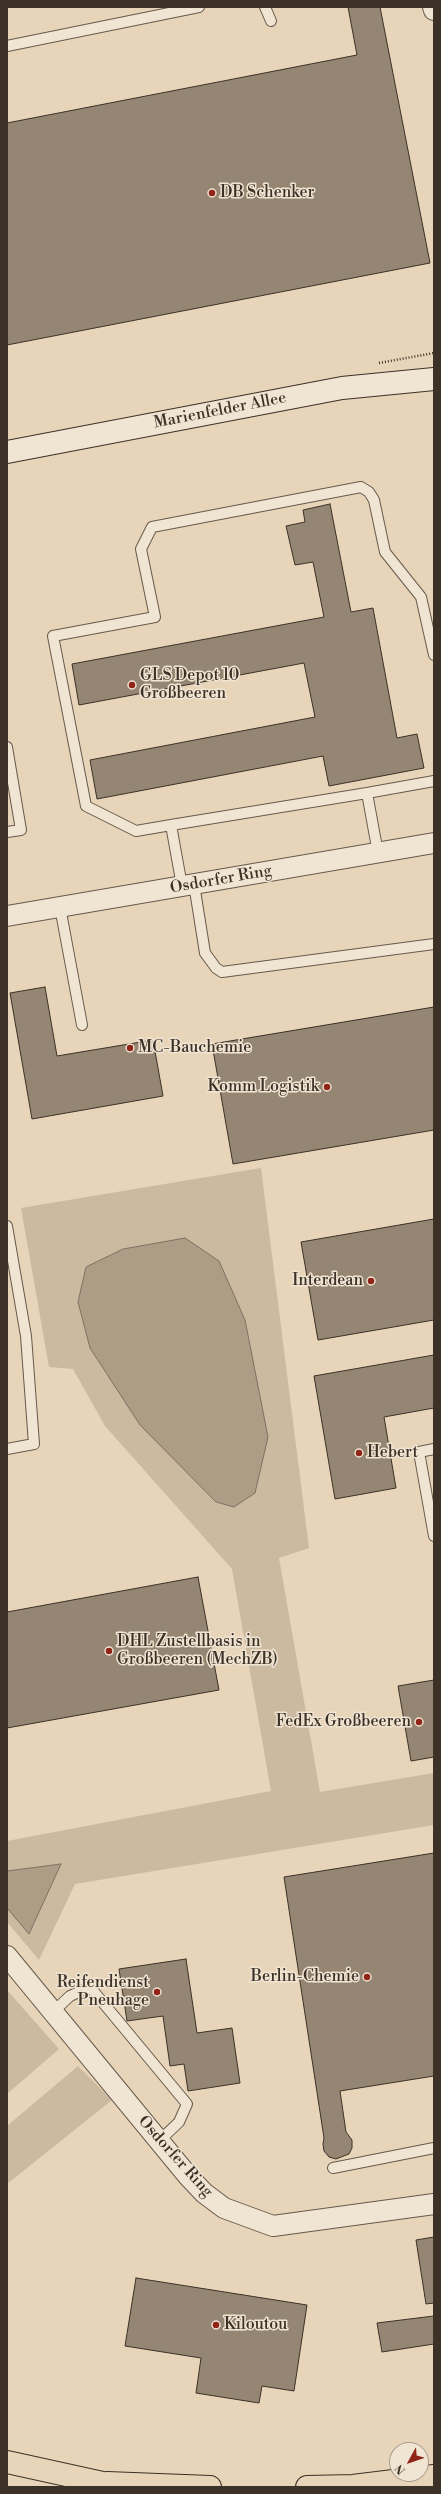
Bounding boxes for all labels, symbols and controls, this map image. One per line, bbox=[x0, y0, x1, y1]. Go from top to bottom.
place label: DB Schenker bbox=[220, 183, 314, 203]
marker: DB Schenker bbox=[207, 188, 217, 198]
street label: Marienfelder Allee bbox=[152, 389, 288, 433]
place label: GLS Depot 10 Großbeeren bbox=[140, 666, 239, 704]
marker: GLS Depot 10 Großbeeren bbox=[127, 680, 137, 690]
street label: Osdorfer Ring bbox=[169, 862, 273, 898]
place label: MC-Bauchemie bbox=[138, 1038, 251, 1058]
marker: MC-Bauchemie bbox=[125, 1043, 135, 1053]
place label: Komm Logistik bbox=[208, 1077, 319, 1097]
marker: Komm Logistik bbox=[322, 1082, 332, 1092]
place label: Interdean bbox=[292, 1271, 363, 1291]
marker: Interdean bbox=[366, 1276, 376, 1286]
place label: Hebert bbox=[367, 1443, 418, 1463]
marker: Hebert bbox=[354, 1448, 364, 1458]
place label: DHL Zustellbasis in Großbeeren (MechZB) bbox=[117, 1632, 278, 1670]
marker: DHL Zustellbasis in Großbeeren (MechZB) bbox=[104, 1646, 114, 1656]
place label: FedEx Großbeeren bbox=[276, 1712, 411, 1732]
marker: FedEx Großbeeren bbox=[414, 1717, 424, 1727]
place label: Berlin-Chemie bbox=[251, 1967, 359, 1987]
marker: Berlin-Chemie bbox=[362, 1972, 372, 1982]
place label: Reifendienst Pneuhage bbox=[57, 1973, 149, 2011]
marker: Reifendienst Pneuhage bbox=[152, 1987, 162, 1997]
street label: Osdorfer Ring bbox=[133, 2112, 217, 2202]
place label: Kiloutou bbox=[224, 2315, 287, 2335]
marker: Kiloutou bbox=[211, 2320, 221, 2330]
north arrow bbox=[389, 2442, 429, 2482]
text: N bbox=[392, 2461, 409, 2477]

